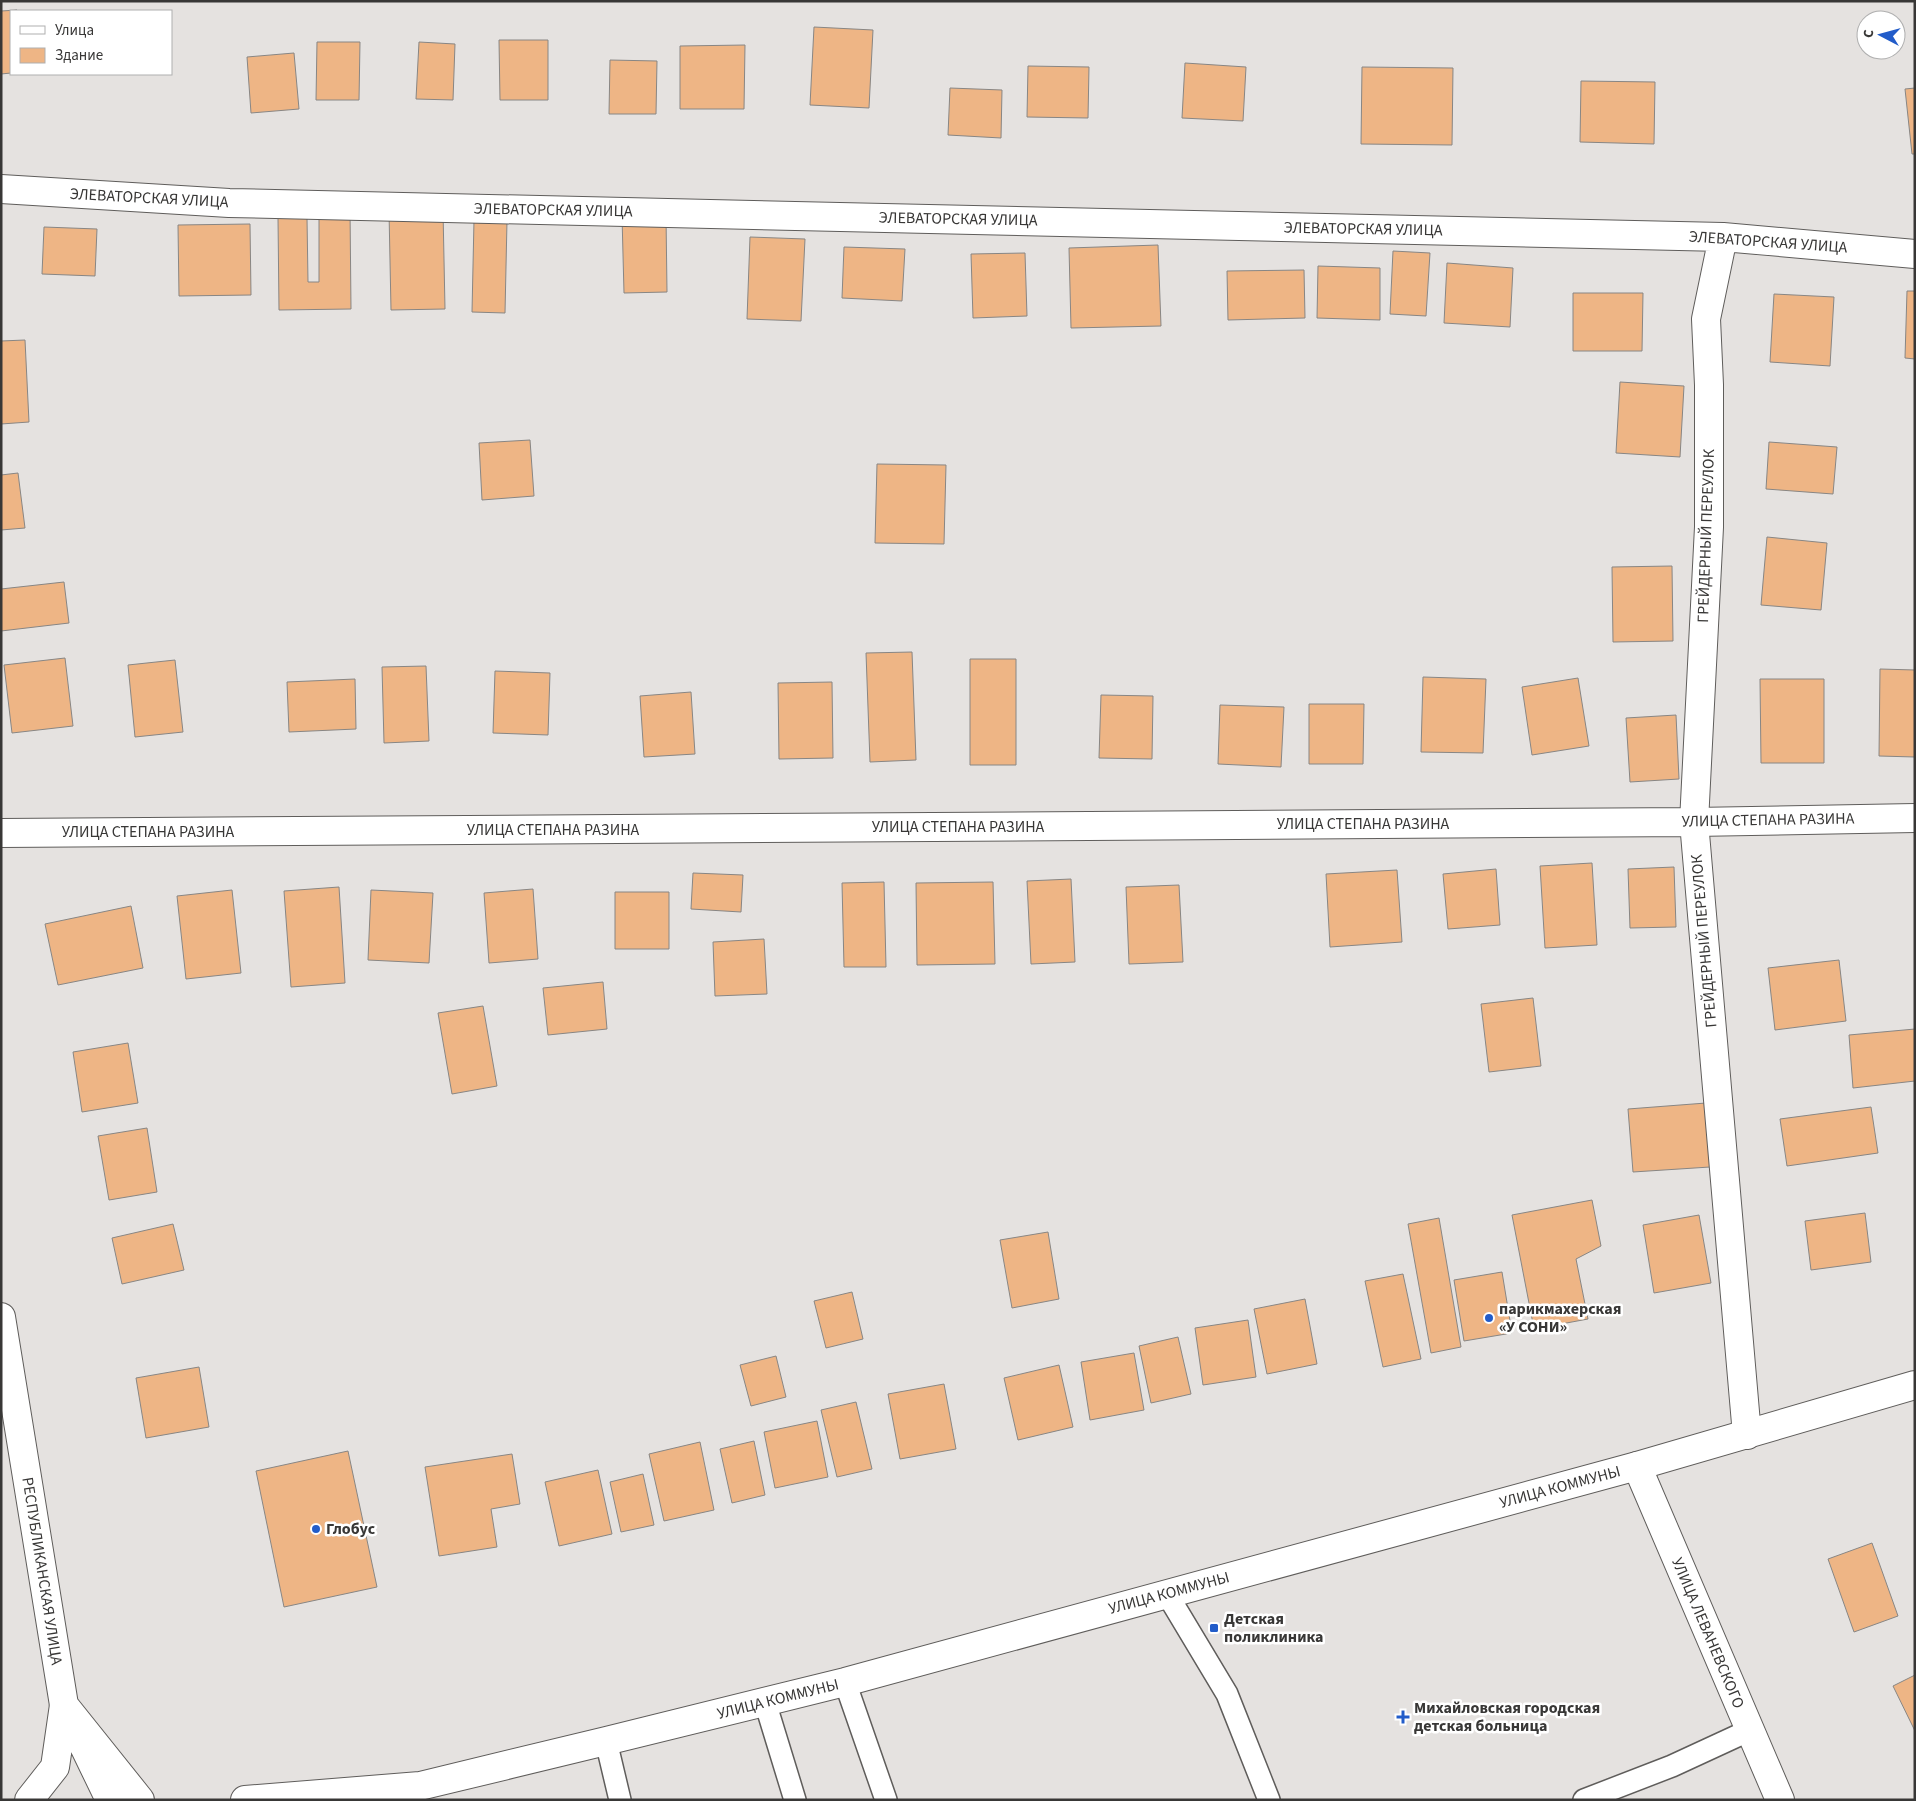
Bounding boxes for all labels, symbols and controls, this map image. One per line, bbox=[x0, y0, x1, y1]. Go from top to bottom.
legend bbox=[10, 10, 172, 75]
north arrow bbox=[1856, 10, 1906, 60]
text: Улица bbox=[55, 20, 94, 41]
text: С bbox=[1859, 29, 1879, 39]
text: Здание bbox=[55, 45, 103, 66]
street label: ЭЛЕВАТОРСКАЯ УЛИЦА bbox=[69, 183, 229, 213]
street label: ЭЛЕВАТОРСКАЯ УЛИЦА bbox=[473, 198, 633, 222]
street label: ЭЛЕВАТОРСКАЯ УЛИЦА bbox=[878, 207, 1038, 231]
street label: ЭЛЕВАТОРСКАЯ УЛИЦА bbox=[1283, 217, 1443, 241]
street label: ЭЛЕВАТОРСКАЯ УЛИЦА bbox=[1688, 225, 1848, 259]
street label: ГРЕЙДЕРНЫЙ ПЕРЕУЛОК bbox=[1692, 448, 1720, 623]
street label: УЛИЦА СТЕПАНА РАЗИНА bbox=[1682, 807, 1855, 833]
street label: УЛИЦА СТЕПАНА РАЗИНА bbox=[1277, 813, 1450, 835]
street label: УЛИЦА СТЕПАНА РАЗИНА bbox=[872, 816, 1045, 838]
street label: УЛИЦА СТЕПАНА РАЗИНА bbox=[467, 819, 640, 841]
street label: УЛИЦА СТЕПАНА РАЗИНА bbox=[62, 821, 235, 843]
street label: ГРЕЙДЕРНЫЙ ПЕРЕУЛОК bbox=[1685, 853, 1723, 1029]
place label: парикмахерская «У СОНИ» bbox=[1499, 1298, 1621, 1338]
marker: парикмахерская «У СОНИ» bbox=[1483, 1312, 1495, 1324]
street label: УЛИЦА КОММУНЫ bbox=[1497, 1460, 1623, 1514]
street label: РЕСПУБЛИКАНСКАЯ УЛИЦА bbox=[16, 1476, 68, 1667]
place label: Глобус bbox=[326, 1518, 376, 1540]
marker: Глобус bbox=[310, 1523, 322, 1535]
street label: УЛИЦА ЛЕВАНЕВСКОГО bbox=[1666, 1554, 1750, 1712]
street label: УЛИЦА КОММУНЫ bbox=[1106, 1566, 1232, 1620]
place label: Детская поликлиника bbox=[1224, 1608, 1324, 1648]
marker: Детская поликлиника bbox=[1208, 1622, 1220, 1634]
street label: УЛИЦА КОММУНЫ bbox=[715, 1673, 841, 1725]
place label: Михайловская городская детская больница bbox=[1414, 1697, 1600, 1737]
marker: Михайловская городская детская больница bbox=[1396, 1710, 1410, 1724]

